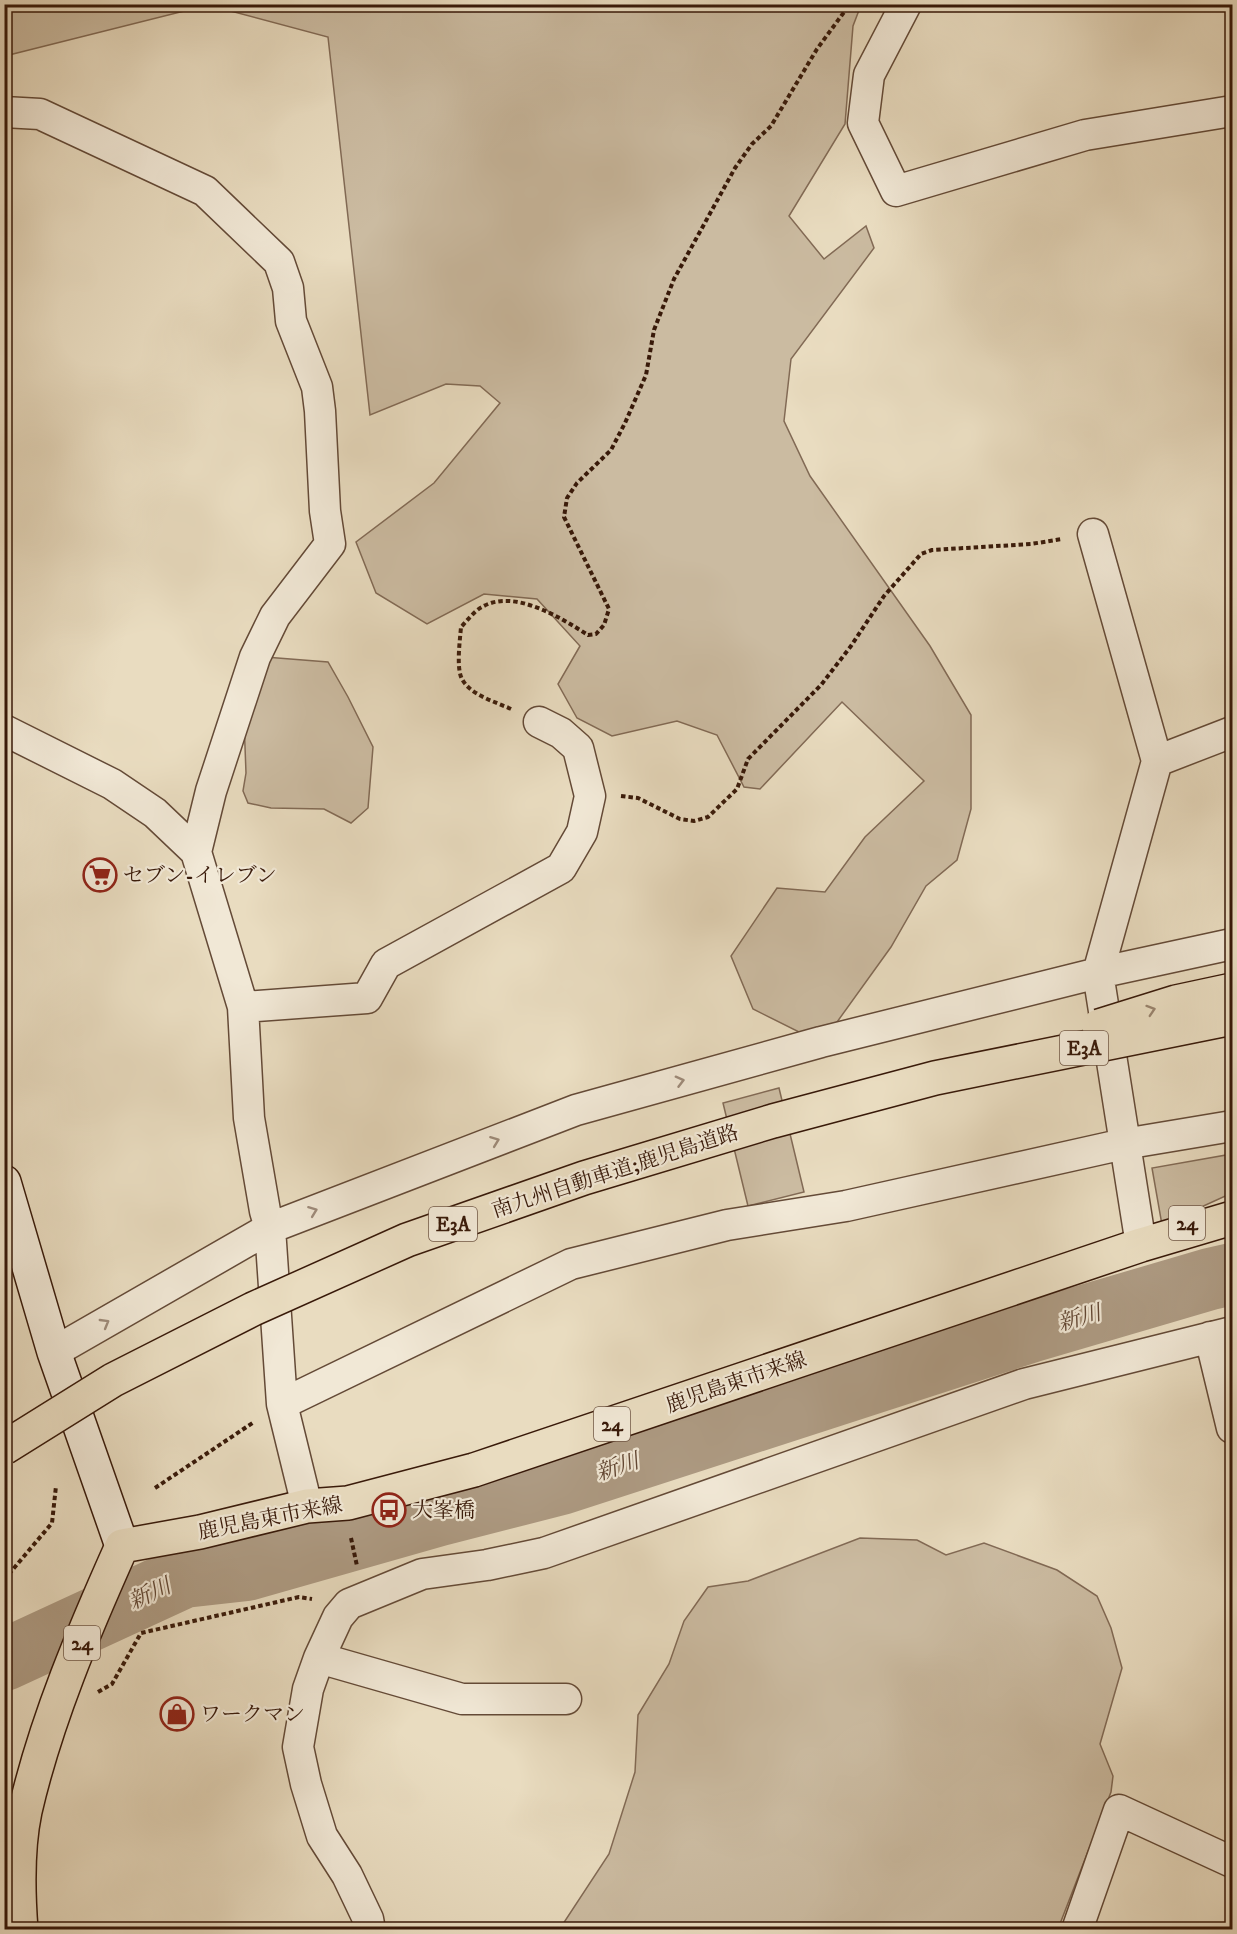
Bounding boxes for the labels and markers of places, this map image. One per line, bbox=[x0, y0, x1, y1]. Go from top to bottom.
supermarket icon: セブン-イレブン bbox=[82, 857, 118, 893]
place label: セブン-イレブン bbox=[123, 863, 277, 889]
bus stop icon: 大峯橋 bbox=[371, 1492, 407, 1528]
place label: 大峯橋 bbox=[412, 1498, 475, 1524]
shop icon: ワークマン bbox=[159, 1696, 195, 1732]
place label: ワークマン bbox=[200, 1702, 305, 1728]

